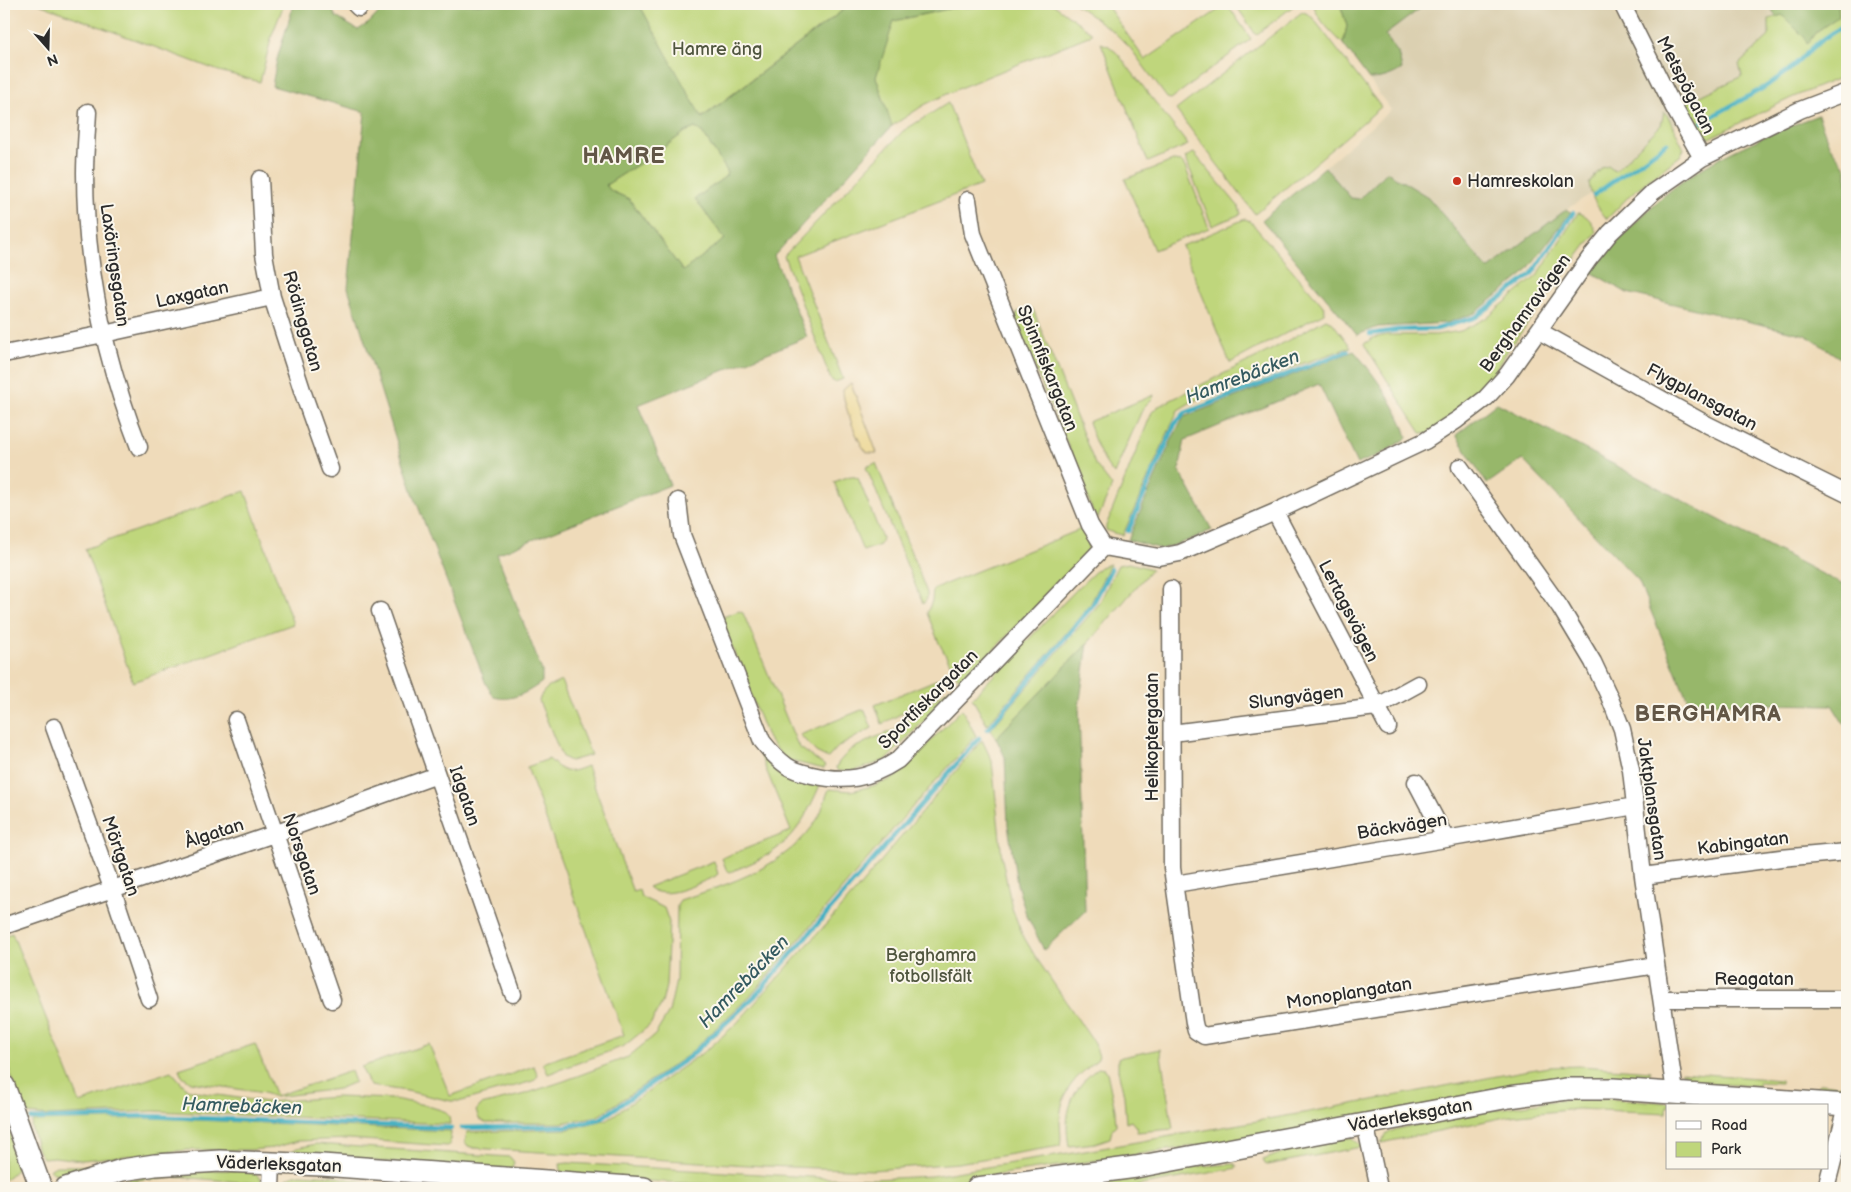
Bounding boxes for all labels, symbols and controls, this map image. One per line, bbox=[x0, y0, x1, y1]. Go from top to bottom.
north arrow bbox=[22, 22, 72, 72]
street label: Metspögatan bbox=[1652, 33, 1719, 138]
park label: Hamre äng bbox=[672, 39, 762, 60]
text: N bbox=[44, 50, 60, 70]
district label: HAMRE bbox=[582, 143, 666, 170]
place label: Hamreskolan bbox=[1467, 171, 1574, 192]
marker: Hamreskolan bbox=[1451, 175, 1463, 187]
street label: Laxöringsgatan bbox=[95, 202, 134, 328]
street label: Berghamravägen bbox=[1476, 250, 1575, 376]
street label: Rödinggatan bbox=[278, 268, 327, 374]
street label: Laxgatan bbox=[154, 277, 230, 312]
street label: Spinnfiskargatan bbox=[1013, 302, 1082, 434]
water label: Hamrebäcken bbox=[1182, 345, 1303, 410]
street label: Flygplansgatan bbox=[1643, 359, 1761, 435]
street label: Lertagsvägen bbox=[1314, 557, 1383, 666]
street label: Sportfiskargatan bbox=[874, 645, 983, 754]
street label: Helikoptergatan bbox=[1142, 673, 1163, 801]
street label: Slungvägen bbox=[1247, 681, 1345, 714]
district label: BERGHAMRA bbox=[1634, 701, 1782, 728]
street label: Jaktplansgatan bbox=[1633, 736, 1671, 862]
street label: Idgatan bbox=[445, 764, 485, 829]
street label: Bäckvägen bbox=[1356, 809, 1449, 844]
street label: Norsgatan bbox=[278, 811, 325, 898]
street label: Mörtgatan bbox=[97, 813, 144, 899]
street label: Ålgatan bbox=[182, 813, 246, 853]
street label: Kabingatan bbox=[1696, 827, 1790, 860]
water label: Hamrebäcken bbox=[694, 931, 794, 1033]
park label: Berghamra fotbollsfält bbox=[886, 945, 976, 987]
street label: Reagatan bbox=[1714, 969, 1794, 990]
street label: Monoplangatan bbox=[1285, 973, 1413, 1014]
water label: Hamrebäcken bbox=[181, 1093, 302, 1120]
street label: Väderleksgatan bbox=[1346, 1094, 1474, 1137]
legend bbox=[1666, 1104, 1828, 1170]
text: Road bbox=[1711, 1116, 1747, 1135]
text: Park bbox=[1711, 1140, 1742, 1159]
street label: Väderleksgatan bbox=[216, 1152, 342, 1177]

